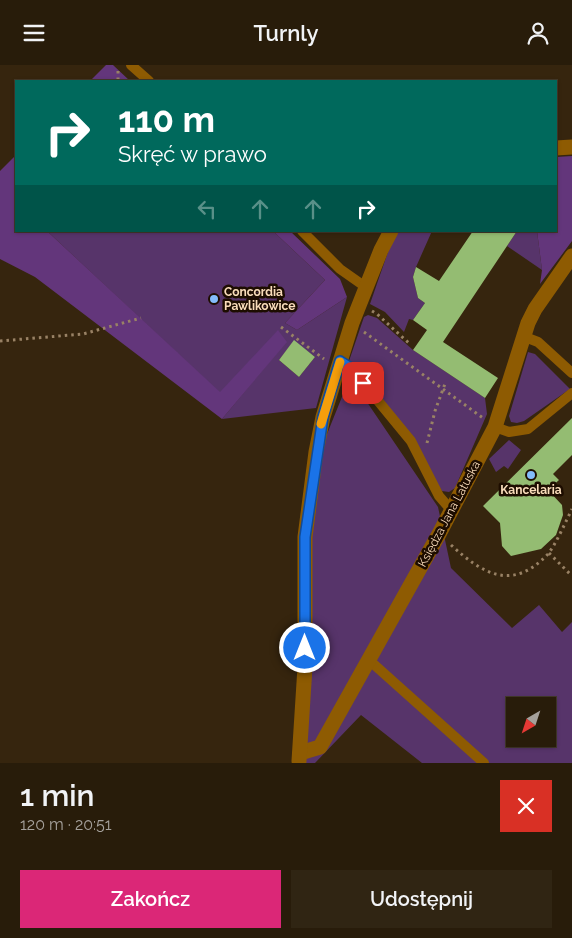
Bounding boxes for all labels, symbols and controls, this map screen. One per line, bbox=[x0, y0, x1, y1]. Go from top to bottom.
icon: menu bbox=[20, 19, 48, 47]
icon: person bbox=[524, 19, 552, 47]
text: Turnly bbox=[253, 20, 319, 46]
text: 110 m bbox=[118, 99, 215, 140]
icon: right bbox=[35, 100, 100, 165]
text: Skręć w prawo bbox=[118, 141, 267, 167]
icon: left bbox=[193, 195, 221, 223]
icon: ahead bbox=[246, 195, 274, 223]
icon: ahead bbox=[299, 195, 327, 223]
icon: right bbox=[352, 195, 380, 223]
place label: Concordia Pawlikowice bbox=[224, 285, 295, 313]
marker: Concordia Pawlikowice bbox=[208, 293, 220, 305]
pin bbox=[342, 362, 384, 404]
icon: arrive bbox=[349, 369, 377, 397]
street label: Księdza Jana Latuska bbox=[415, 459, 483, 569]
marker: Kancelaria bbox=[525, 469, 537, 481]
place label: Kancelaria bbox=[500, 483, 562, 497]
position arrow bbox=[278, 621, 330, 673]
north arrow bbox=[506, 697, 556, 747]
map controls bbox=[506, 697, 556, 747]
text: 1 min bbox=[20, 778, 95, 813]
button: close bbox=[500, 780, 552, 832]
text: 120 m · 20:51 bbox=[20, 815, 112, 834]
button: Zakończ bbox=[20, 870, 281, 928]
button: Udostępnij bbox=[291, 870, 552, 928]

